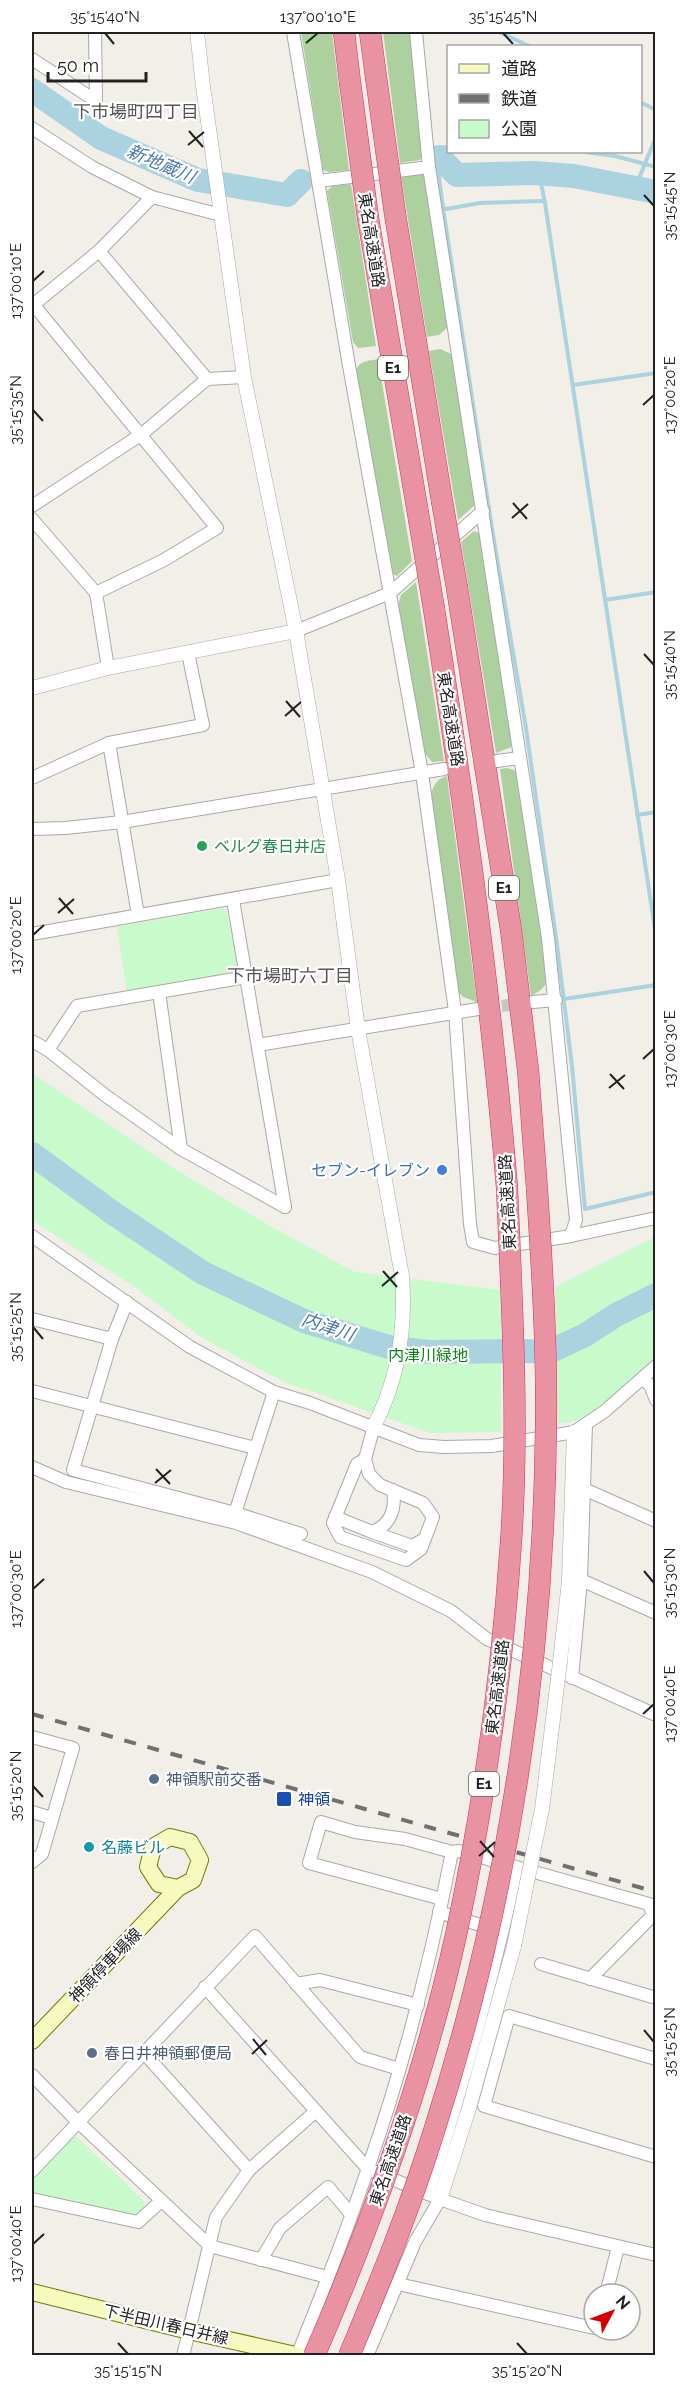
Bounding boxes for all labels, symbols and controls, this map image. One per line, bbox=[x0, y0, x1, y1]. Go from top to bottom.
text: 35°15'40"N bbox=[70, 8, 140, 26]
text: 137°00'10"E bbox=[280, 8, 356, 26]
text: 35°15'45"N bbox=[469, 8, 537, 26]
scale bar bbox=[48, 45, 146, 83]
legend bbox=[447, 45, 642, 153]
text: 50 m bbox=[57, 55, 99, 76]
text: 道路 bbox=[501, 58, 537, 79]
text: 鉄道 bbox=[501, 88, 537, 109]
district label: 下市場町四丁目 bbox=[73, 101, 199, 122]
text: 公園 bbox=[501, 118, 537, 139]
water label: 新地蔵川 bbox=[124, 140, 200, 188]
text: 35°15'45"N bbox=[661, 172, 679, 240]
street label: 東名高速道路 bbox=[355, 191, 388, 289]
text: 137°00'10"E bbox=[7, 243, 25, 319]
road number: E1 bbox=[378, 356, 408, 380]
text: 137°00'20"E bbox=[661, 356, 679, 434]
text: 35°15'35"N bbox=[7, 375, 25, 445]
text: 35°15'40"N bbox=[661, 630, 679, 700]
street label: 東名高速道路 bbox=[434, 670, 467, 768]
place label: ベルグ春日井店 bbox=[214, 837, 326, 856]
marker: ベルグ春日井店 bbox=[195, 839, 209, 853]
road number: E1 bbox=[489, 876, 519, 900]
text: 137°00'20"E bbox=[7, 896, 25, 974]
district label: 下市場町六丁目 bbox=[227, 965, 353, 986]
text: 137°00'30"E bbox=[661, 1010, 679, 1088]
street label: 東名高速道路 bbox=[495, 1154, 519, 1250]
place label: セブン-イレブン bbox=[311, 1161, 430, 1180]
marker: セブン-イレブン bbox=[435, 1163, 449, 1177]
text: 35°15'25"N bbox=[7, 1292, 25, 1362]
water label: 内津川 bbox=[299, 1308, 359, 1345]
park label: 内津川緑地 bbox=[388, 1346, 468, 1365]
text: 35°15'30"N bbox=[661, 1548, 679, 1618]
text: 137°00'30"E bbox=[7, 1550, 25, 1628]
street label: 東名高速道路 bbox=[482, 1638, 513, 1736]
text: 137°00'40"E bbox=[661, 1665, 679, 1743]
text: 35°15'20"N bbox=[7, 1751, 25, 1821]
place label: 神領駅前交番 bbox=[166, 1770, 262, 1789]
marker: 神領駅前交番 bbox=[147, 1772, 161, 1786]
road number: E1 bbox=[469, 1772, 499, 1796]
marker: 神領 bbox=[275, 1790, 293, 1808]
place label: 神領 bbox=[298, 1790, 330, 1809]
place label: 名藤ビル bbox=[101, 1838, 165, 1857]
marker: 名藤ビル bbox=[82, 1840, 96, 1854]
street label: 神領停車場線 bbox=[65, 1924, 146, 2006]
text: 35°15'25"N bbox=[661, 2007, 679, 2077]
place label: 春日井神領郵便局 bbox=[104, 2044, 232, 2063]
marker: 春日井神領郵便局 bbox=[85, 2046, 99, 2060]
street label: 東名高速道路 bbox=[366, 2112, 415, 2209]
text: 137°00'40"E bbox=[7, 2205, 25, 2283]
north arrow bbox=[582, 2282, 642, 2342]
text: N bbox=[612, 2292, 634, 2313]
street label: 下半田川春日井線 bbox=[101, 2301, 230, 2348]
text: 35°15'15"N bbox=[94, 2362, 162, 2380]
text: 35°15'20"N bbox=[492, 2362, 562, 2380]

